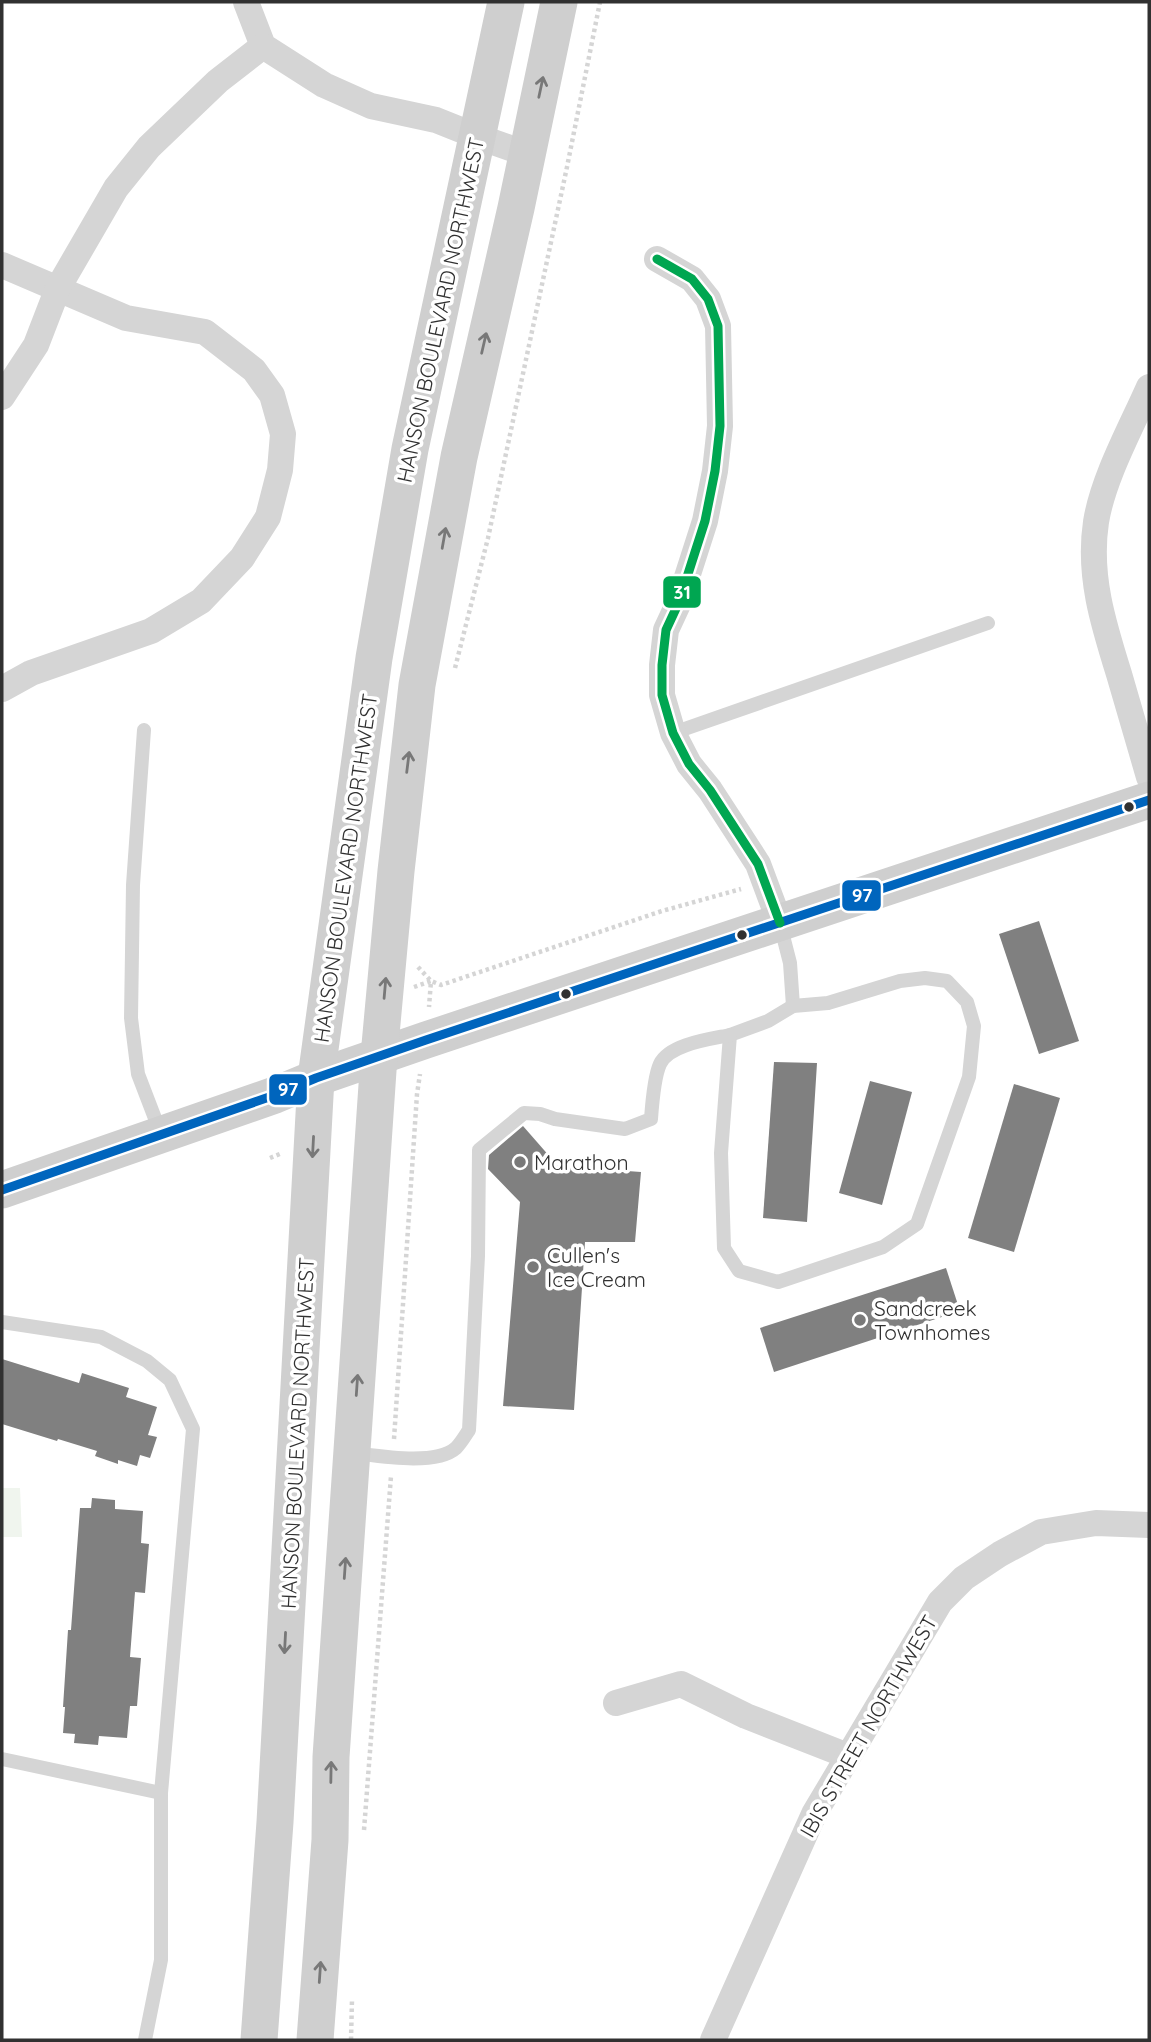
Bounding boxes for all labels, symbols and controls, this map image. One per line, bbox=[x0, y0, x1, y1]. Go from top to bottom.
one-way arrow bbox=[535, 76, 549, 99]
street label: HANSON BOULEVARD NORTHWEST bbox=[391, 135, 489, 485]
one-way arrow bbox=[478, 332, 492, 355]
one-way arrow bbox=[438, 527, 451, 549]
line badge: 31 bbox=[662, 575, 702, 609]
text: 31 bbox=[673, 580, 691, 604]
street label: HANSON BOULEVARD NORTHWEST bbox=[308, 692, 382, 1044]
one-way arrow bbox=[402, 751, 415, 774]
unlabelled marker bbox=[1122, 800, 1136, 814]
line badge: 97 bbox=[841, 879, 882, 912]
text: 97 bbox=[852, 883, 872, 907]
unlabelled marker bbox=[735, 928, 749, 942]
one-way arrow bbox=[378, 978, 391, 1000]
unlabelled marker bbox=[559, 987, 573, 1001]
line badge: 97 bbox=[268, 1073, 308, 1106]
text: 97 bbox=[278, 1077, 298, 1101]
one-way arrow bbox=[306, 1135, 319, 1157]
place label: Marathon bbox=[534, 1149, 629, 1175]
marker: Marathon bbox=[512, 1154, 528, 1170]
place label: Cullen's Ice Cream bbox=[547, 1242, 646, 1292]
street label: HANSON BOULEVARD NORTHWEST bbox=[275, 1257, 319, 1609]
marker: Cullen's Ice Cream bbox=[525, 1259, 541, 1275]
place label: Sandcreek Townhomes bbox=[874, 1295, 990, 1345]
marker: Sandcreek Townhomes bbox=[852, 1312, 868, 1328]
one-way arrow bbox=[351, 1374, 364, 1397]
one-way arrow bbox=[338, 1557, 351, 1580]
street label: IBIS STREET NORTHWEST bbox=[794, 1610, 942, 1842]
one-way arrow bbox=[278, 1631, 291, 1654]
one-way arrow bbox=[324, 1761, 338, 1784]
one-way arrow bbox=[314, 1961, 327, 1984]

